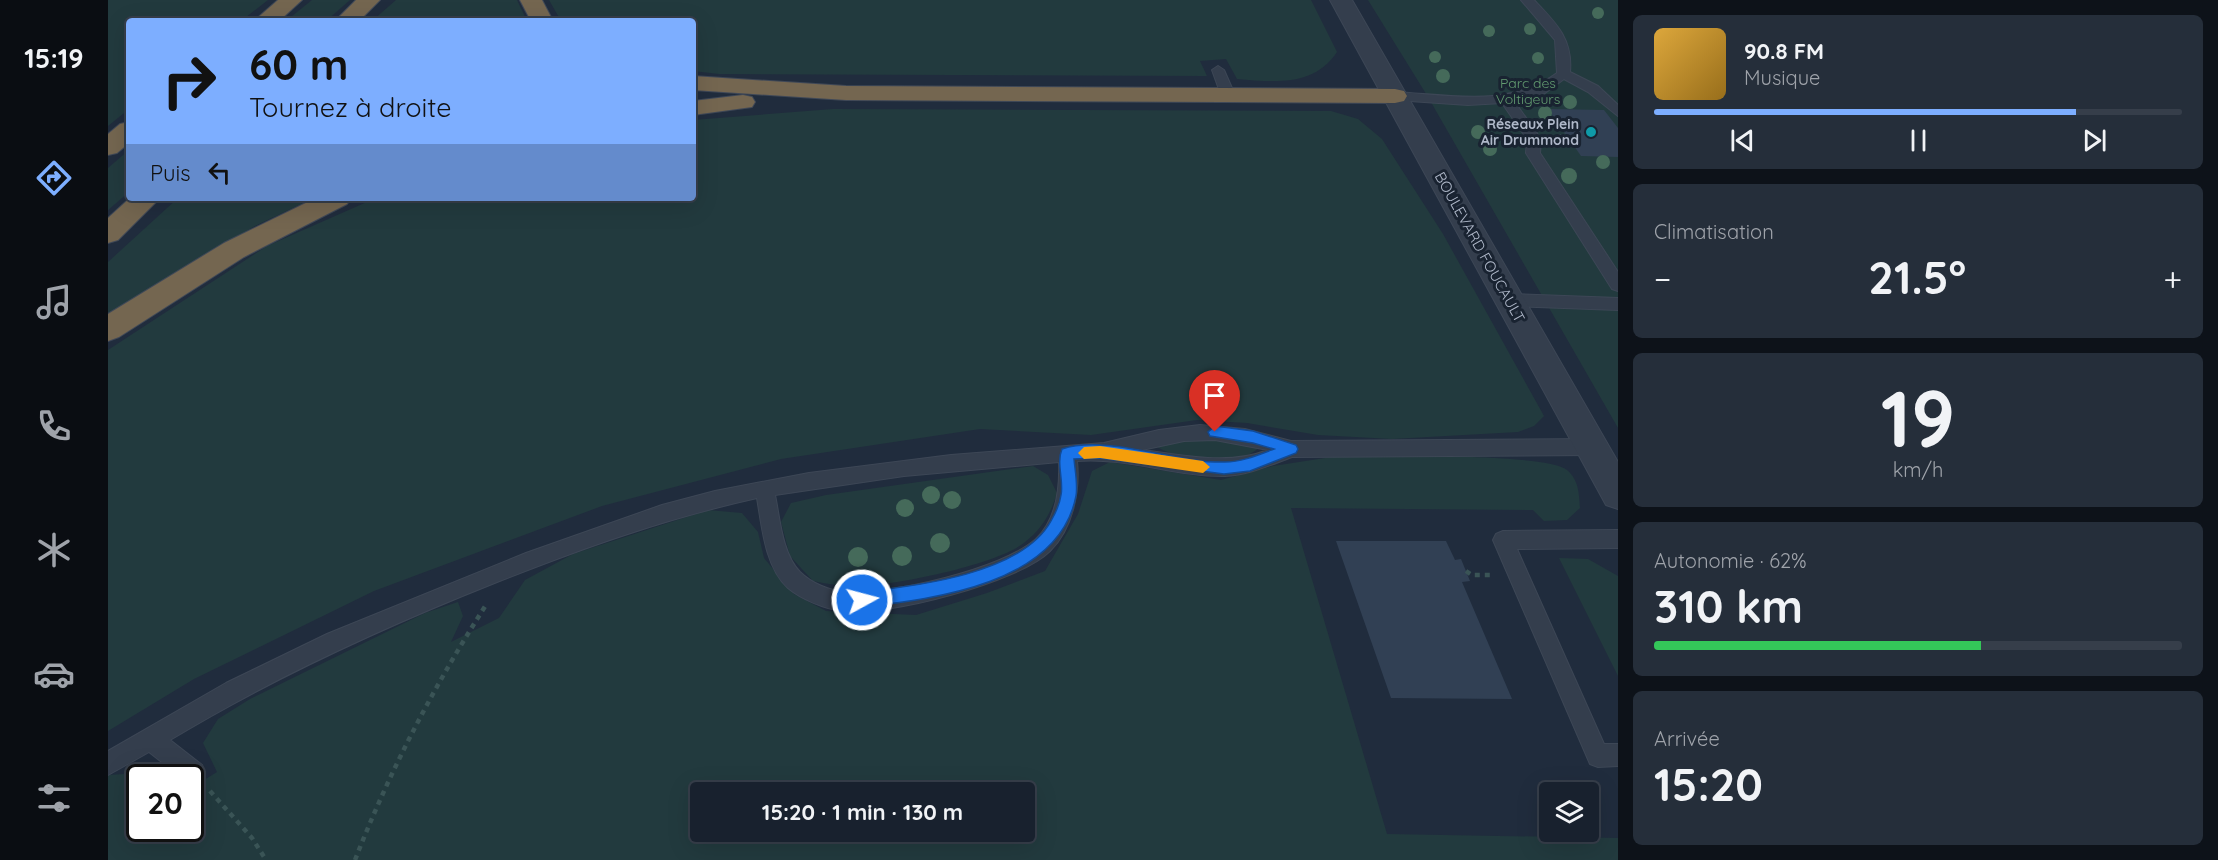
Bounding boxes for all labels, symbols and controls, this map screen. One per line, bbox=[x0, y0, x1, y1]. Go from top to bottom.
text: 90.8 FM bbox=[1744, 37, 1824, 65]
text: 60 m bbox=[249, 38, 349, 91]
text: 15:19 bbox=[24, 41, 84, 75]
icon: right bbox=[150, 42, 228, 120]
text: Musique bbox=[1744, 65, 1820, 90]
park label: Parc des Voltigeurs bbox=[1496, 74, 1560, 108]
text: Tournez à droite bbox=[249, 90, 452, 124]
place label: Réseaux Plein Air Drummond bbox=[1481, 115, 1579, 149]
icon: previous bbox=[1726, 124, 1759, 157]
icon: pause bbox=[1902, 124, 1935, 157]
icon: next bbox=[2078, 124, 2111, 157]
marker: Réseaux Plein Air Drummond bbox=[1584, 125, 1598, 139]
icon: left bbox=[203, 156, 236, 189]
icon: directions bbox=[33, 157, 75, 199]
text: Puis bbox=[150, 159, 191, 187]
street label: BOULEVARD FOUCAULT bbox=[1431, 168, 1529, 326]
text: Climatisation bbox=[1654, 219, 1774, 244]
text: 21.5° bbox=[1868, 249, 1966, 305]
text: − bbox=[1654, 258, 1671, 299]
text: + bbox=[2163, 258, 2182, 299]
icon: music bbox=[33, 281, 75, 323]
text: 19 bbox=[1881, 369, 1955, 467]
pin bbox=[1189, 370, 1240, 432]
icon: arrive bbox=[1198, 379, 1231, 412]
icon: phone bbox=[33, 405, 75, 447]
text: km/h bbox=[1893, 457, 1943, 482]
icon: climate bbox=[33, 529, 75, 571]
text: Autonomie · 62% bbox=[1654, 548, 1807, 573]
position arrow bbox=[830, 568, 894, 632]
text: 310 km bbox=[1654, 578, 1803, 634]
icon: car bbox=[33, 653, 75, 695]
text: Arrivée bbox=[1654, 726, 1720, 751]
text: 15:20 bbox=[1654, 756, 1763, 812]
speed limit sign: 20 bbox=[126, 764, 204, 842]
icon: filters bbox=[33, 777, 75, 819]
map controls bbox=[1539, 782, 1599, 842]
button: layers bbox=[1539, 782, 1599, 842]
text: 15:20 · 1 min · 130 m bbox=[762, 798, 963, 826]

